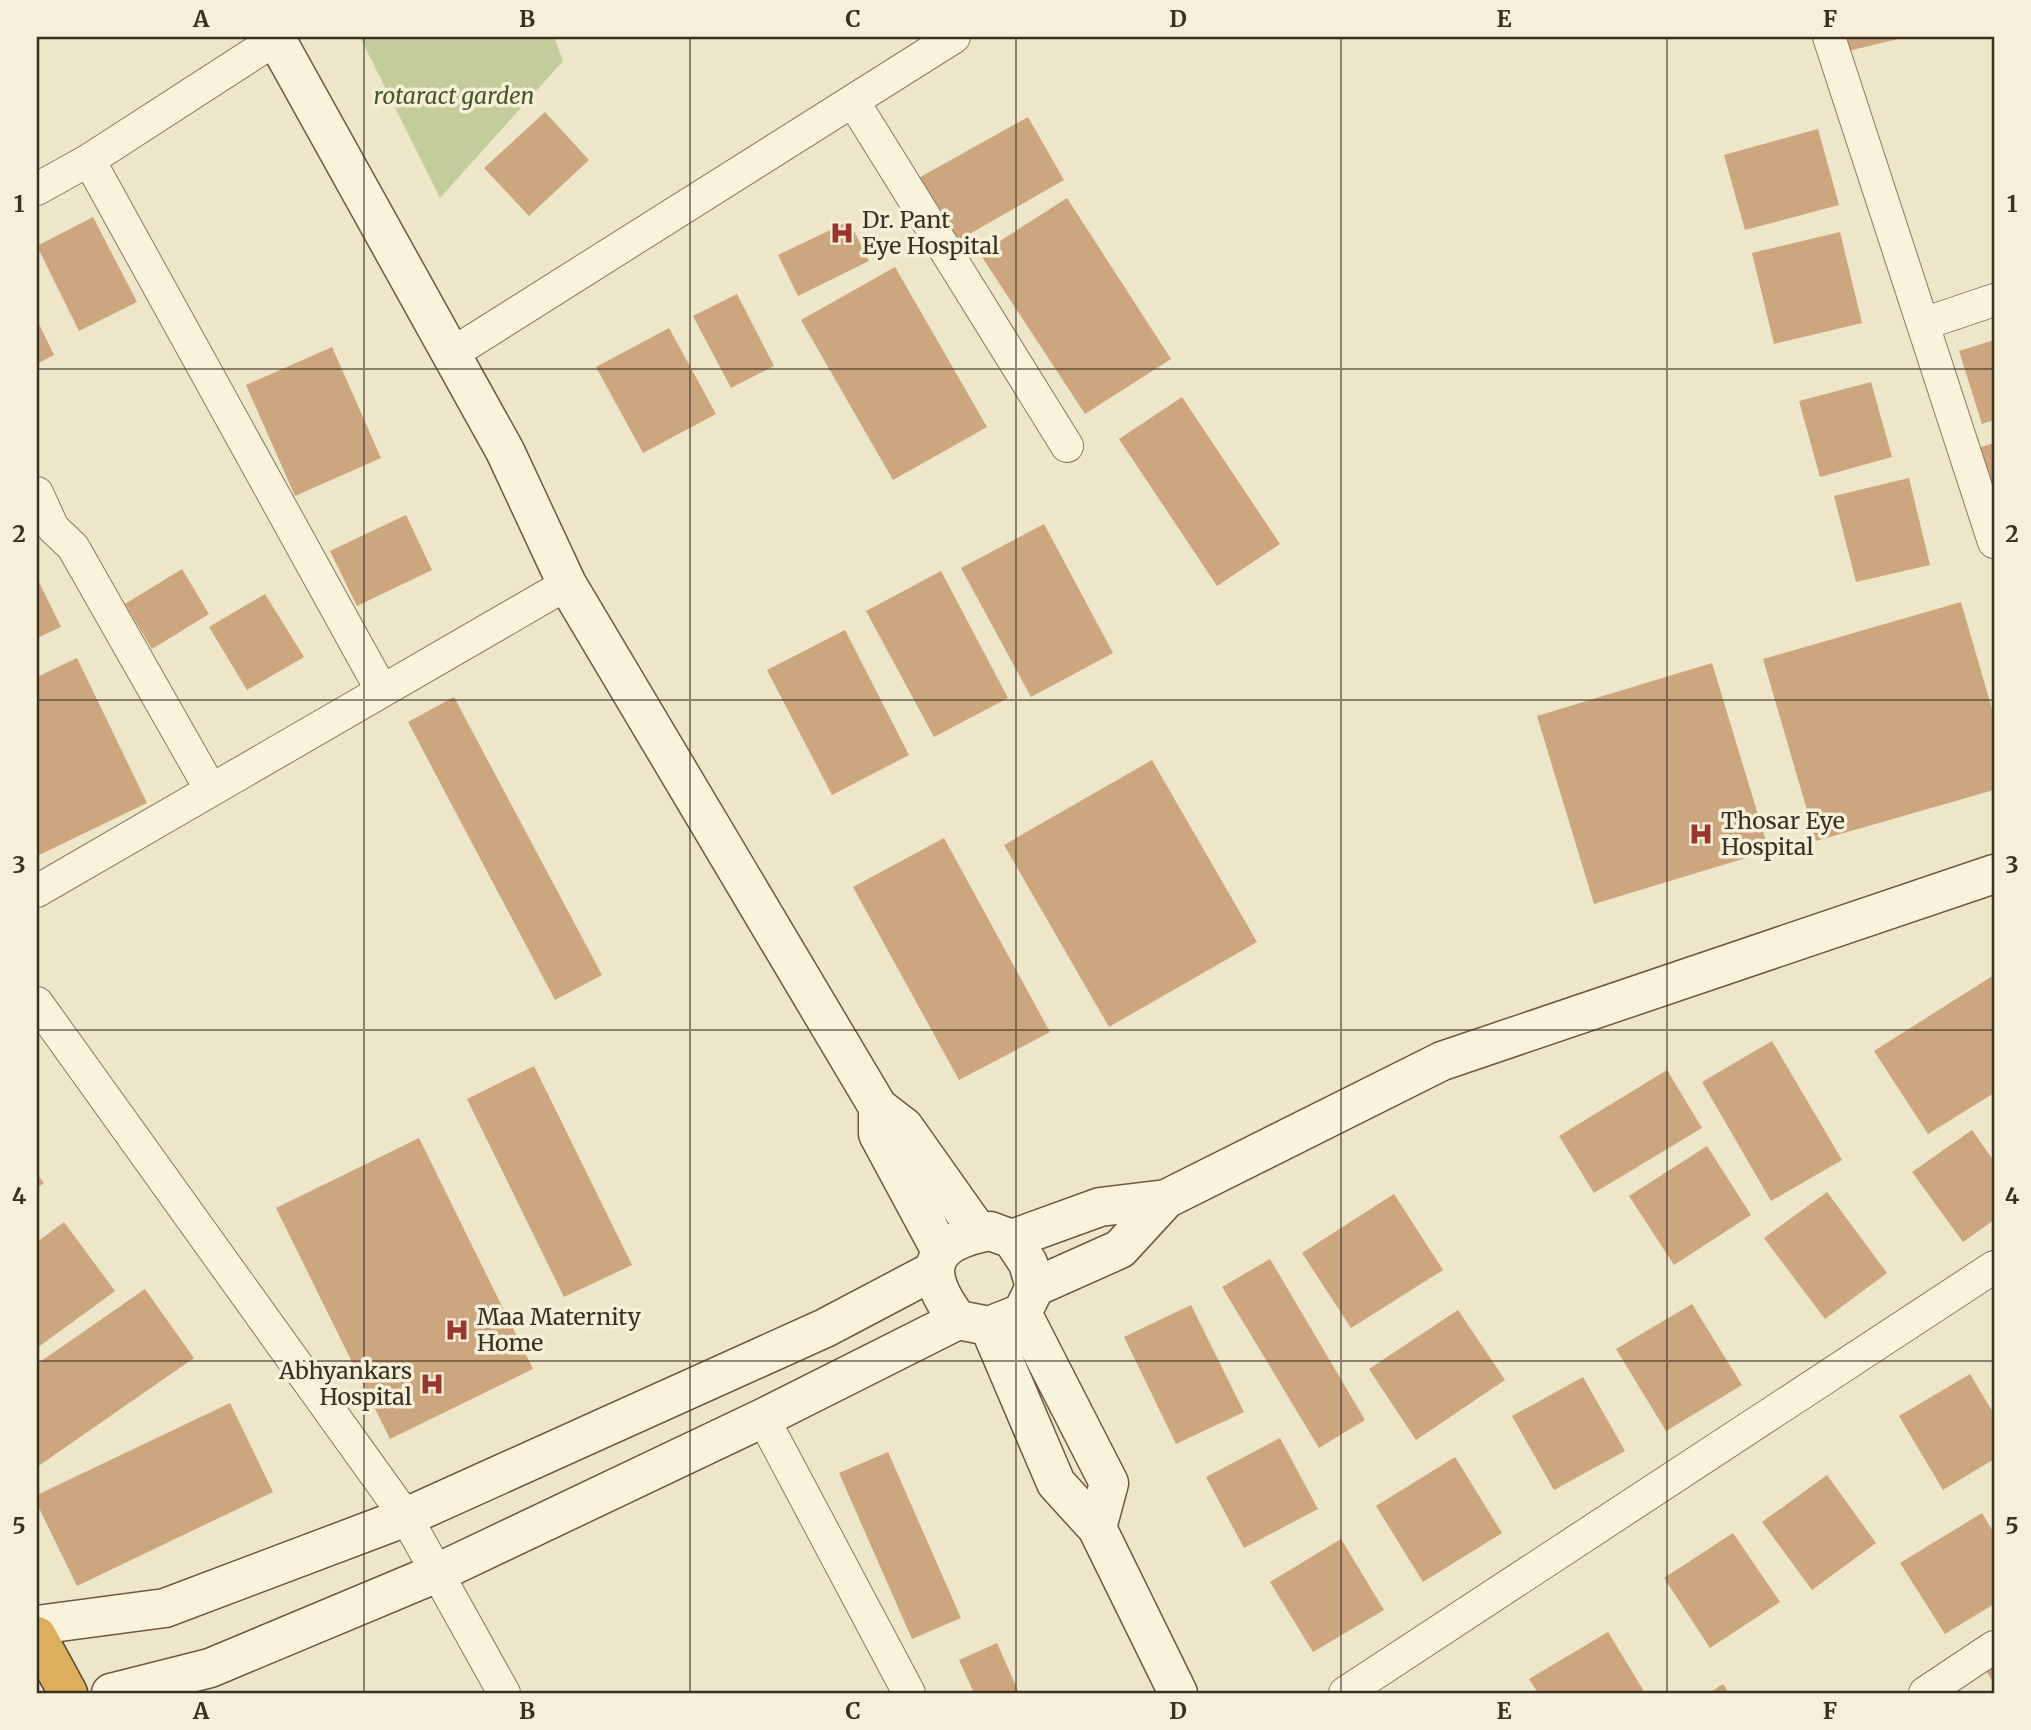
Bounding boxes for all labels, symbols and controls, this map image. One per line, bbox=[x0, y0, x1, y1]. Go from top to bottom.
text: A bbox=[192, 4, 210, 33]
text: B bbox=[519, 4, 535, 33]
text: C bbox=[845, 4, 861, 33]
text: D bbox=[1169, 4, 1187, 33]
text: E bbox=[1496, 4, 1512, 33]
text: F bbox=[1823, 4, 1837, 33]
park label: rotaract garden bbox=[374, 81, 534, 110]
text: 1 bbox=[14, 189, 25, 218]
text: 1 bbox=[2007, 189, 2018, 218]
place label: Dr. Pant Eye Hospital bbox=[862, 205, 999, 260]
hospital icon: Dr. Pant Eye Hospital bbox=[828, 219, 856, 247]
text: 2 bbox=[12, 519, 26, 548]
text: 2 bbox=[2005, 519, 2019, 548]
place label: Thosar Eye Hospital bbox=[1721, 806, 1845, 861]
hospital icon: Thosar Eye Hospital bbox=[1687, 820, 1715, 848]
text: 3 bbox=[12, 850, 26, 879]
text: 3 bbox=[2005, 850, 2019, 879]
text: 4 bbox=[12, 1181, 27, 1210]
text: 4 bbox=[2005, 1181, 2020, 1210]
place label: Maa Maternity Home bbox=[477, 1302, 641, 1357]
hospital icon: Maa Maternity Home bbox=[443, 1316, 471, 1344]
place label: Abhyankars Hospital bbox=[278, 1356, 412, 1411]
hospital icon: Abhyankars Hospital bbox=[418, 1370, 446, 1398]
text: 5 bbox=[12, 1511, 26, 1540]
text: 5 bbox=[2005, 1511, 2019, 1540]
text: A bbox=[192, 1696, 210, 1725]
text: B bbox=[519, 1696, 535, 1725]
text: C bbox=[845, 1696, 861, 1725]
text: D bbox=[1169, 1696, 1187, 1725]
text: E bbox=[1496, 1696, 1512, 1725]
text: F bbox=[1823, 1696, 1837, 1725]

